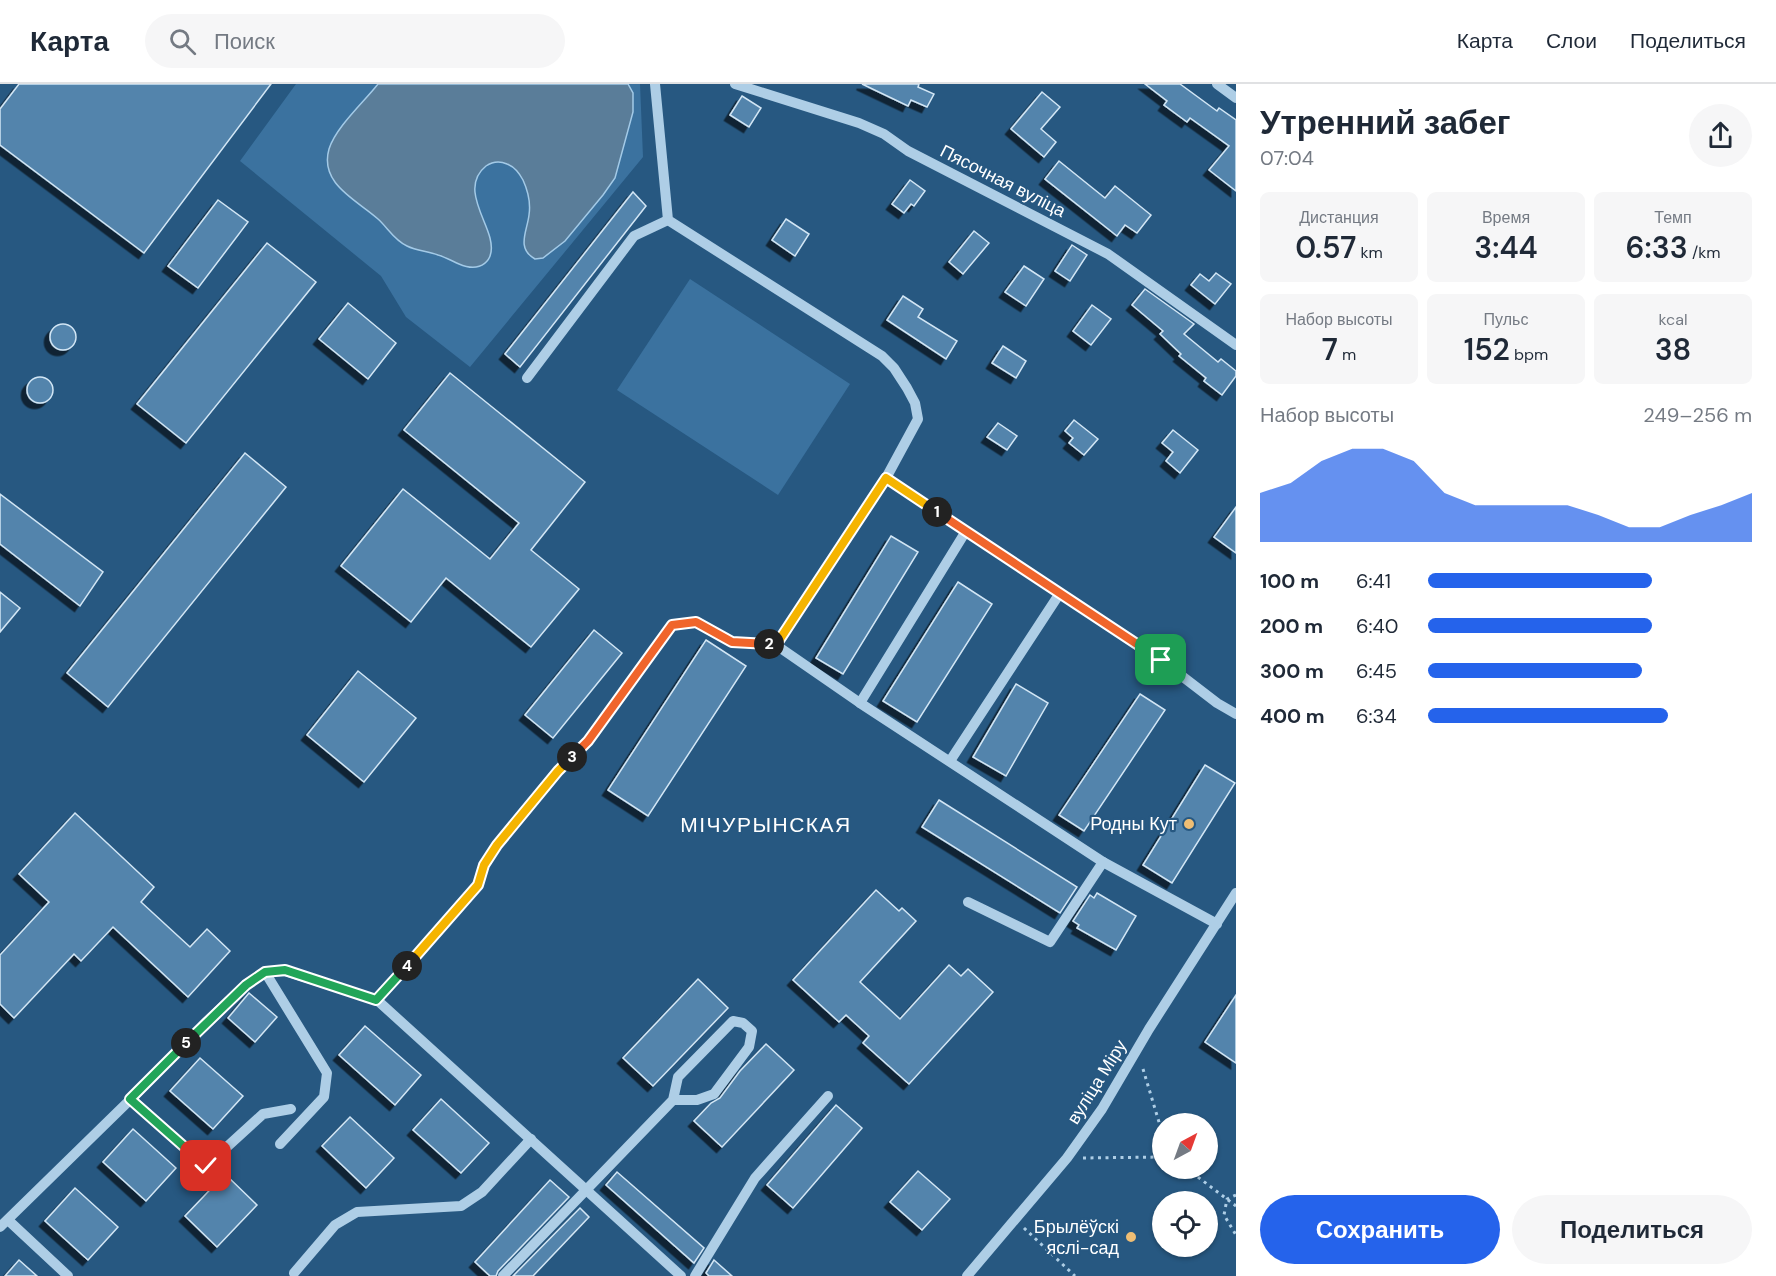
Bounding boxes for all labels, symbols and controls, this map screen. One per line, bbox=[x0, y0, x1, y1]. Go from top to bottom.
search box bbox=[145, 14, 565, 68]
text: Карта bbox=[30, 23, 109, 60]
icon: search bbox=[166, 25, 199, 58]
text: Поиск bbox=[214, 27, 275, 56]
text: Карта bbox=[1457, 27, 1513, 55]
text: Слои bbox=[1546, 27, 1597, 55]
text: Поделиться bbox=[1630, 27, 1746, 55]
text: Утренний забег bbox=[1260, 101, 1511, 144]
button: share bbox=[1689, 104, 1752, 167]
street label: Пясочная вуліца bbox=[936, 139, 1071, 223]
text: 07:04 bbox=[1260, 145, 1314, 171]
text: Дистанция bbox=[1299, 207, 1379, 228]
text: Время bbox=[1482, 207, 1530, 228]
text: Темп bbox=[1654, 207, 1692, 228]
text: 0.57 bbox=[1295, 228, 1356, 267]
text: 3:44 bbox=[1474, 228, 1538, 267]
text: 6:33 bbox=[1626, 228, 1688, 267]
text: km bbox=[1356, 242, 1383, 263]
text: /km bbox=[1688, 242, 1720, 263]
text: Набор высоты bbox=[1285, 309, 1393, 330]
text: Пульс bbox=[1484, 309, 1528, 330]
text: kcal bbox=[1659, 309, 1687, 330]
text: 7 bbox=[1322, 330, 1338, 369]
text: 152 bbox=[1464, 330, 1510, 369]
text: 38 bbox=[1655, 330, 1691, 369]
text: m bbox=[1338, 344, 1356, 365]
text: bpm bbox=[1510, 344, 1548, 365]
text: Набор высоты bbox=[1260, 402, 1394, 428]
text: 249–256 m bbox=[1643, 402, 1752, 428]
pin: 1 bbox=[922, 497, 952, 527]
text: 1 bbox=[934, 501, 940, 522]
text: 100 m bbox=[1260, 568, 1319, 594]
text: 6:41 bbox=[1356, 568, 1391, 594]
text: 200 m bbox=[1260, 613, 1323, 639]
text: 6:40 bbox=[1356, 613, 1398, 639]
pin: 2 bbox=[754, 629, 784, 659]
text: 2 bbox=[764, 633, 774, 654]
pin bbox=[1135, 634, 1186, 685]
icon: arrive bbox=[1144, 643, 1177, 676]
text: 300 m bbox=[1260, 658, 1324, 684]
text: 6:45 bbox=[1356, 658, 1397, 684]
text: 400 m bbox=[1260, 703, 1325, 729]
text: 6:34 bbox=[1356, 703, 1397, 729]
pin: 3 bbox=[557, 742, 587, 772]
text: 3 bbox=[567, 746, 577, 767]
district label: МІЧУРЫНСКАЯ bbox=[680, 811, 852, 839]
place label: Родны Кут bbox=[1090, 812, 1177, 836]
marker: Родны Кут bbox=[1182, 817, 1196, 831]
pin: 4 bbox=[392, 951, 422, 981]
text: 4 bbox=[402, 955, 412, 976]
pin: 5 bbox=[171, 1028, 201, 1058]
text: 5 bbox=[181, 1032, 191, 1053]
street label: вуліца Міру bbox=[1062, 1035, 1132, 1129]
north arrow bbox=[1152, 1113, 1218, 1179]
map controls bbox=[1152, 1113, 1218, 1257]
pin bbox=[180, 1140, 231, 1191]
icon: check bbox=[189, 1149, 222, 1182]
button: locate bbox=[1152, 1191, 1218, 1257]
button: Сохранить bbox=[1260, 1195, 1500, 1264]
button: Поделиться bbox=[1512, 1195, 1752, 1264]
place label: Брылёўскі яслі-сад bbox=[1034, 1215, 1119, 1260]
marker: Брылёўскі яслі-сад bbox=[1124, 1230, 1138, 1244]

